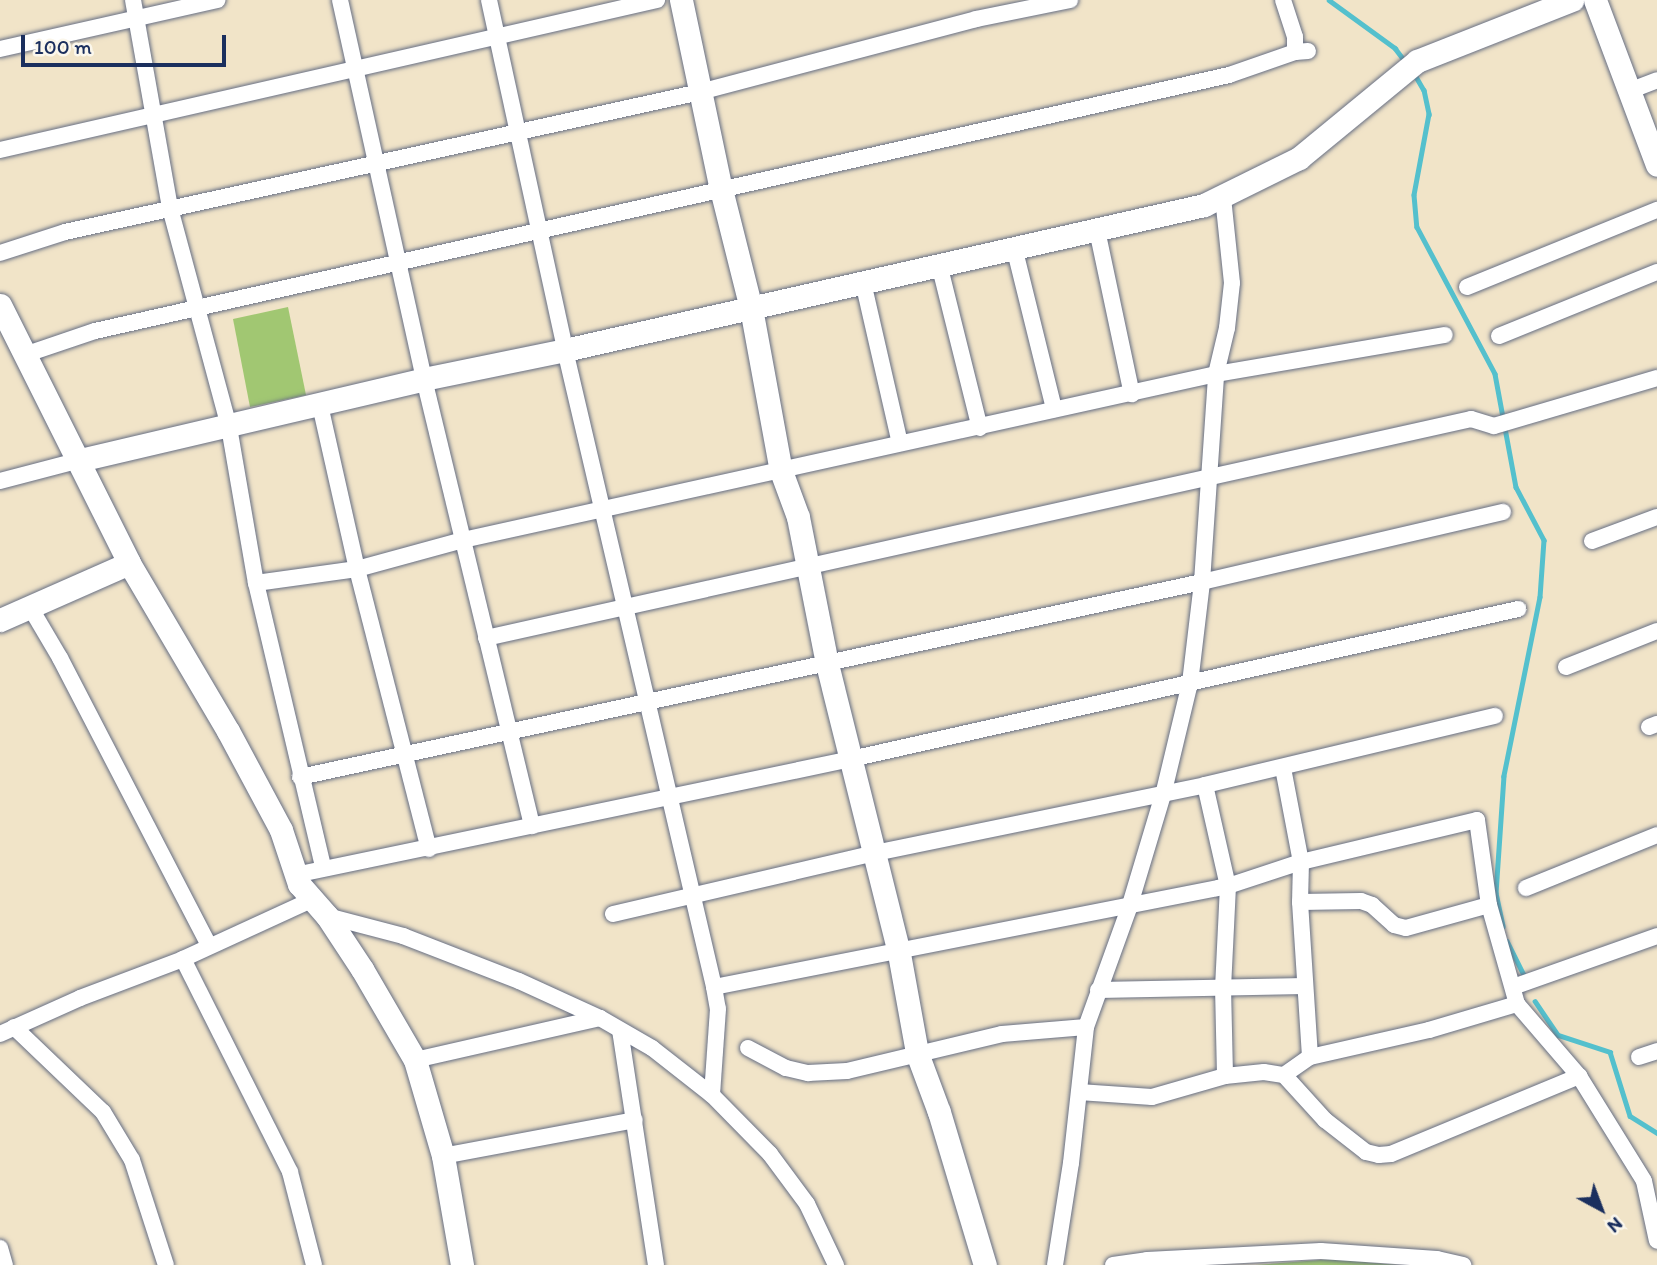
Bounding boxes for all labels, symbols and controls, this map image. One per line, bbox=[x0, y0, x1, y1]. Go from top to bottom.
scale bar bbox=[24, 21, 229, 65]
text: 100 m bbox=[34, 34, 92, 59]
north arrow bbox=[1566, 1174, 1636, 1244]
text: N bbox=[1603, 1212, 1627, 1238]

